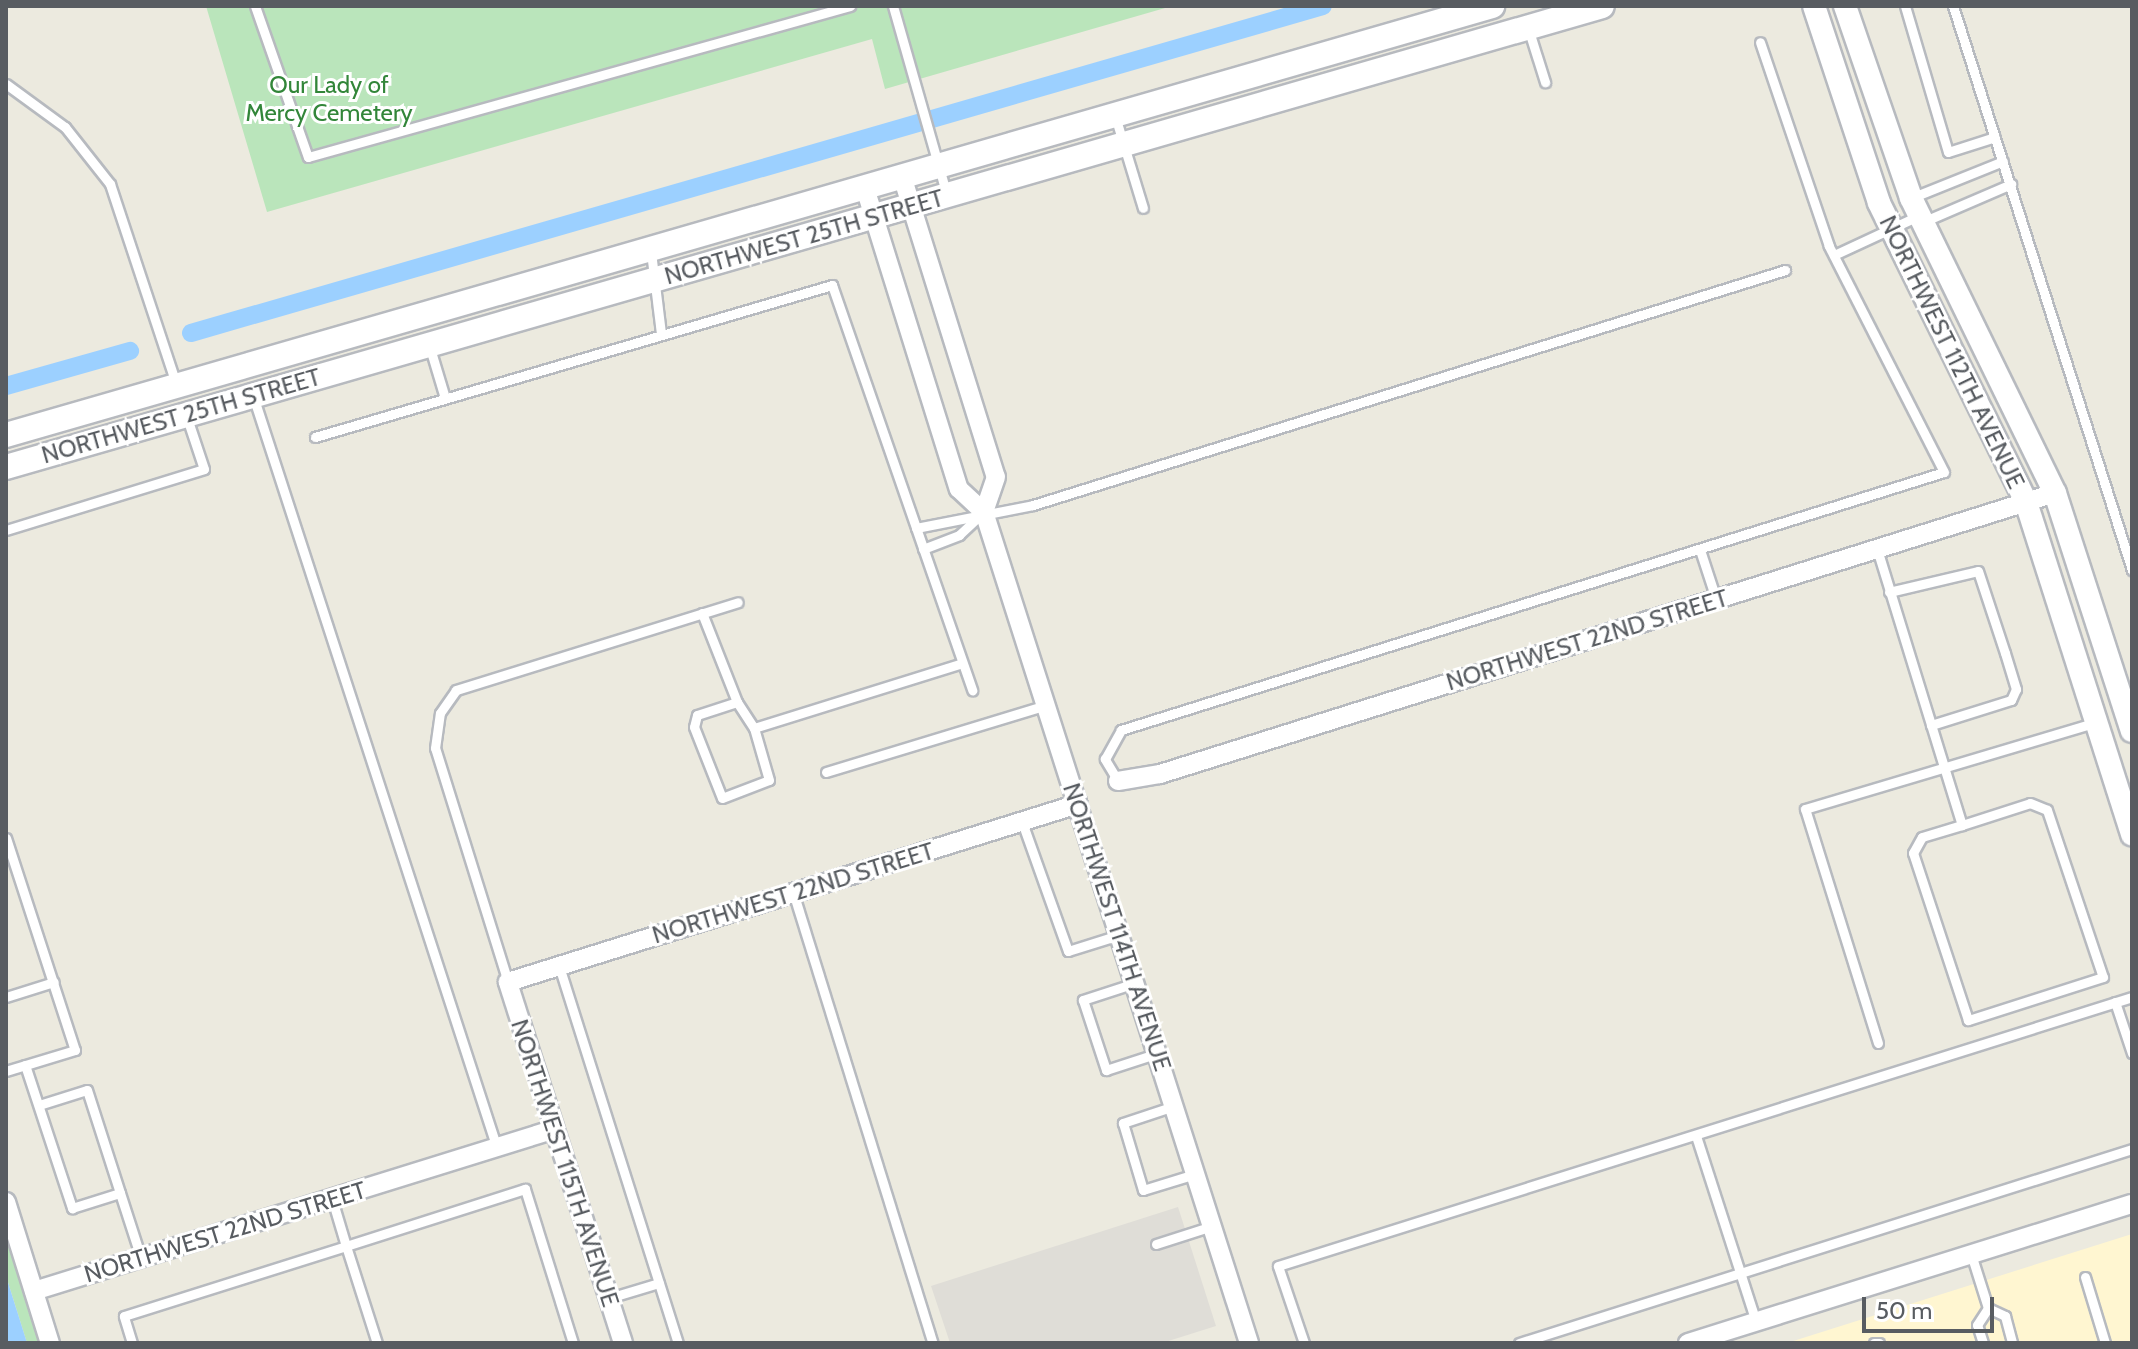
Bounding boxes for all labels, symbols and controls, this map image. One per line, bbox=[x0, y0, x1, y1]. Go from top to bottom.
park label: Our Lady of Mercy Cemetery bbox=[245, 71, 413, 127]
street label: NORTHWEST 25TH STREET bbox=[661, 183, 947, 291]
street label: NORTHWEST 112TH AVENUE bbox=[1873, 211, 2031, 493]
street label: NORTHWEST 25TH STREET bbox=[38, 362, 324, 470]
street label: NORTHWEST 22ND STREET bbox=[1443, 583, 1731, 697]
street label: NORTHWEST 114TH AVENUE bbox=[1057, 780, 1177, 1074]
street label: NORTHWEST 22ND STREET bbox=[649, 836, 937, 950]
street label: NORTHWEST 115TH AVENUE bbox=[505, 1016, 625, 1310]
street label: NORTHWEST 22ND STREET bbox=[81, 1175, 369, 1289]
scale bar bbox=[1866, 1281, 1998, 1331]
text: 50 m bbox=[1876, 1296, 1932, 1325]

